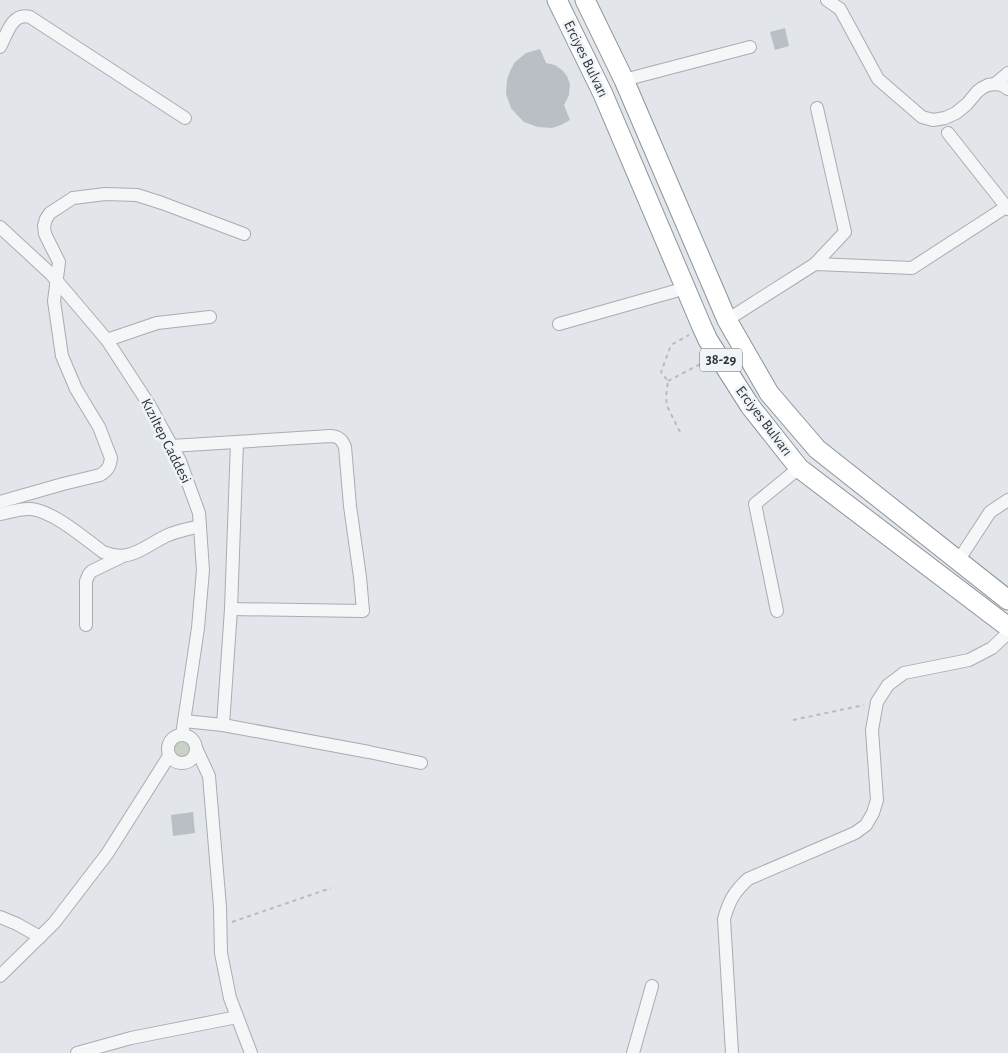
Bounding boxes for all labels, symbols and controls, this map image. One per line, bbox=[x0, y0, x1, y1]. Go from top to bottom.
street label: Erciyes Bulvarı bbox=[561, 18, 611, 100]
road number: 38-29 bbox=[700, 348, 742, 372]
street label: Erciyes Bulvarı bbox=[733, 383, 795, 459]
street label: Kızıltep Caddesi bbox=[138, 396, 194, 486]

